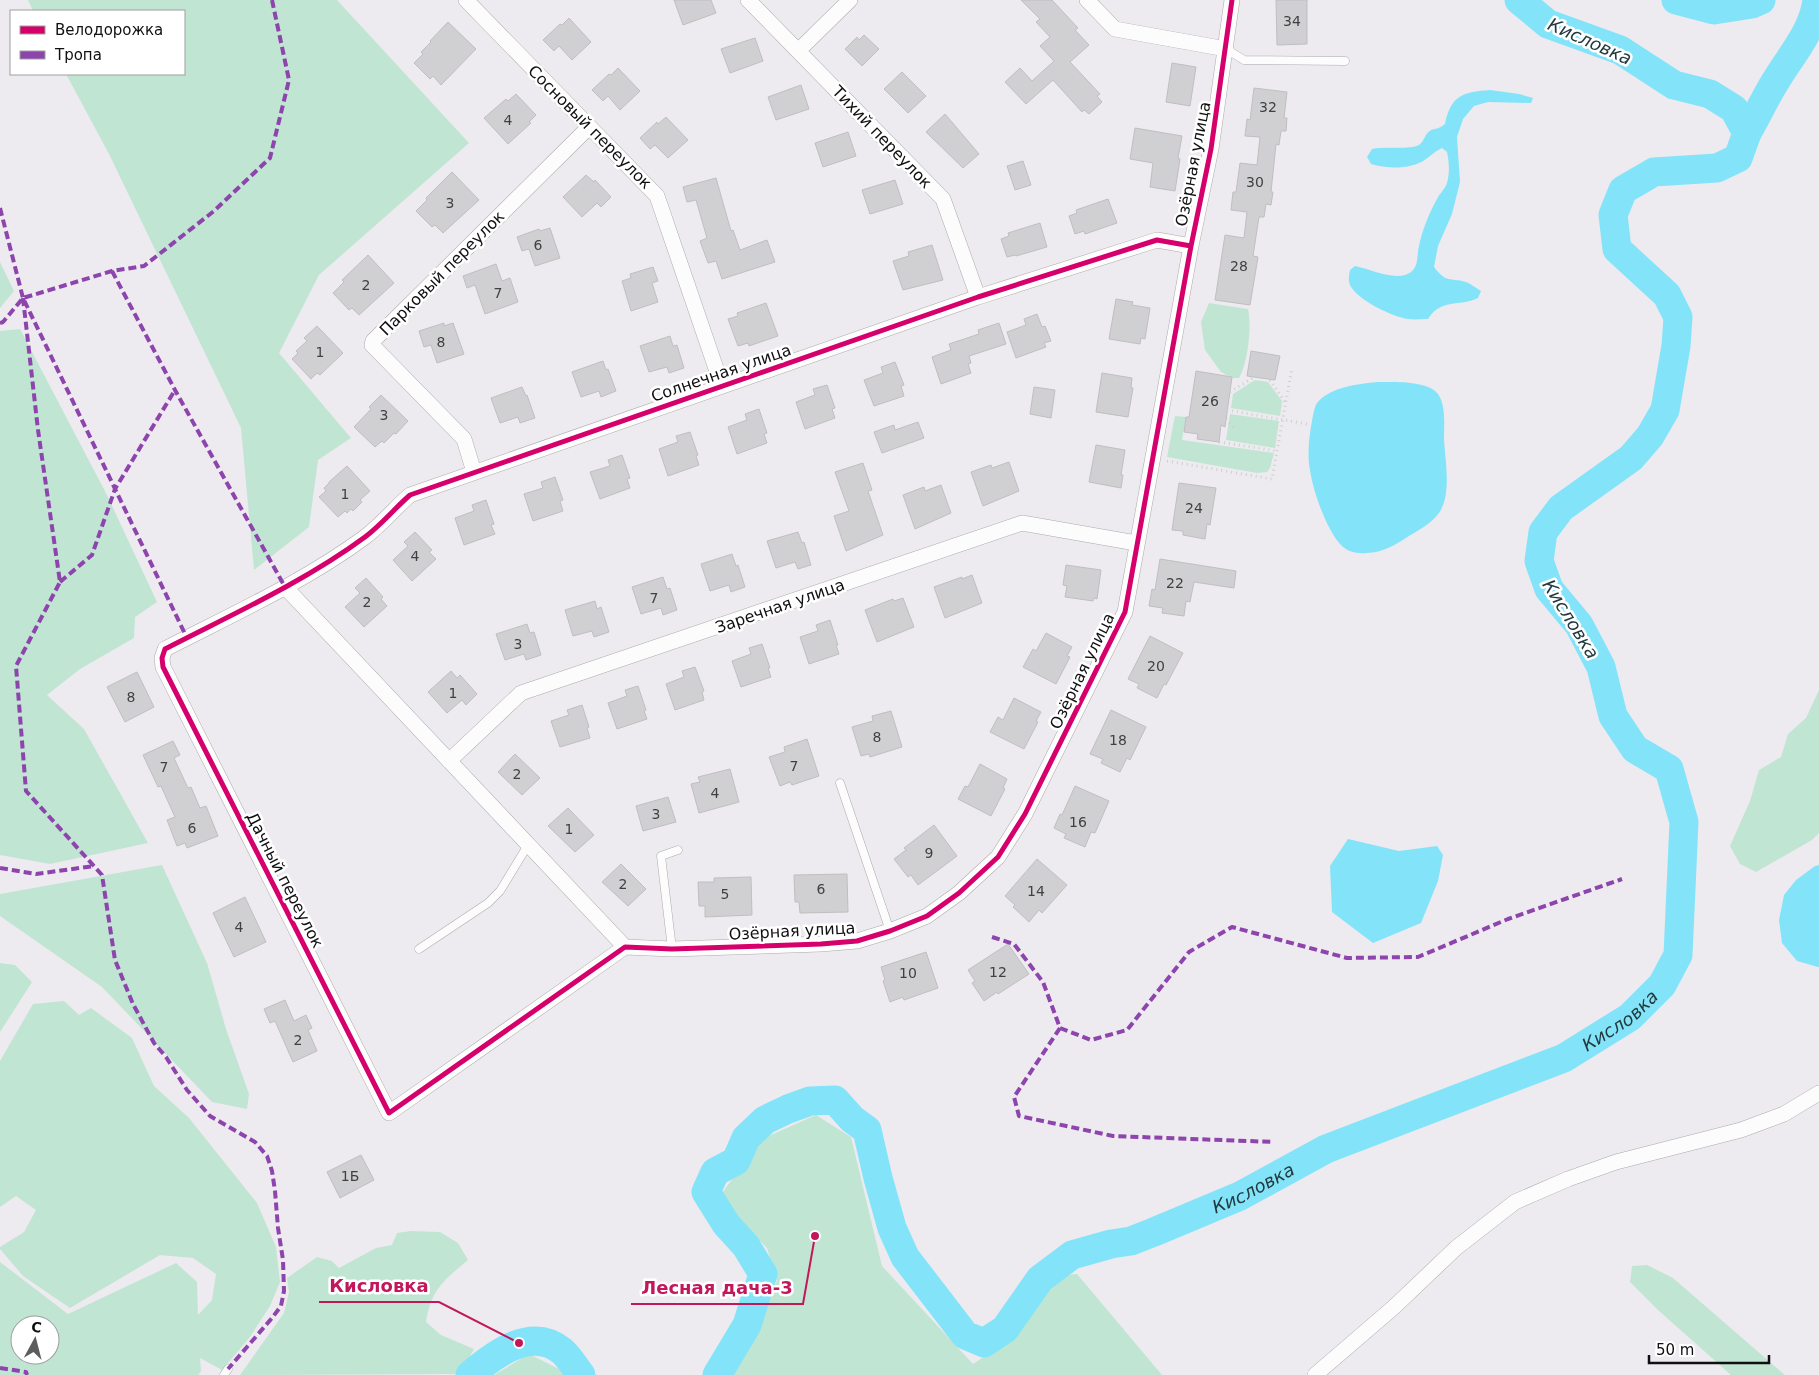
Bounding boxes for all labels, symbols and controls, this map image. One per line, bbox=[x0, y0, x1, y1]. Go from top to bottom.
legend bbox=[10, 10, 185, 75]
house number: 34 bbox=[1283, 13, 1301, 29]
water label: Кисловка bbox=[1545, 13, 1635, 69]
text: Велодорожка bbox=[55, 21, 163, 39]
text: Тропа bbox=[54, 46, 102, 64]
street label: Сосновый переулок bbox=[524, 61, 656, 193]
street label: Тихий переулок bbox=[828, 81, 936, 192]
house number: 32 bbox=[1259, 99, 1277, 115]
street label: Озёрная улица bbox=[1172, 100, 1214, 228]
house number: 4 bbox=[504, 112, 513, 128]
house number: 30 bbox=[1246, 174, 1264, 190]
house number: 3 bbox=[446, 195, 454, 211]
street label: Парковый переулок bbox=[376, 206, 509, 339]
house number: 6 bbox=[534, 237, 543, 253]
house number: 28 bbox=[1230, 258, 1248, 274]
house number: 2 bbox=[362, 277, 370, 293]
house number: 7 bbox=[494, 285, 502, 301]
house number: 8 bbox=[437, 334, 445, 350]
street label: Солнечная улица bbox=[649, 340, 793, 406]
house number: 1 bbox=[316, 344, 324, 360]
house number: 26 bbox=[1201, 393, 1219, 409]
house number: 3 bbox=[380, 407, 388, 423]
house number: 1 bbox=[341, 486, 349, 502]
house number: 24 bbox=[1185, 500, 1203, 516]
house number: 4 bbox=[411, 548, 420, 564]
street label: Заречная улица bbox=[713, 575, 847, 637]
house number: 22 bbox=[1166, 575, 1184, 591]
water label: Кисловка bbox=[1538, 576, 1604, 662]
house number: 7 bbox=[650, 590, 658, 606]
house number: 2 bbox=[363, 594, 371, 610]
street label: Озёрная улица bbox=[1046, 610, 1118, 732]
house number: 3 bbox=[514, 636, 522, 652]
house number: 20 bbox=[1147, 658, 1165, 674]
house number: 1 bbox=[449, 685, 457, 701]
house number: 8 bbox=[127, 689, 135, 705]
house number: 8 bbox=[873, 729, 881, 745]
house number: 18 bbox=[1109, 732, 1127, 748]
house number: 7 bbox=[790, 758, 798, 774]
house number: 7 bbox=[160, 759, 168, 775]
house number: 2 bbox=[513, 766, 521, 782]
house number: 4 bbox=[711, 785, 720, 801]
house number: 3 bbox=[652, 806, 660, 822]
street label: Дачный переулок bbox=[243, 809, 328, 951]
house number: 16 bbox=[1069, 814, 1087, 830]
house number: 6 bbox=[188, 820, 197, 836]
house number: 1 bbox=[565, 821, 573, 837]
house number: 9 bbox=[925, 845, 933, 861]
house number: 2 bbox=[619, 876, 627, 892]
house number: 6 bbox=[817, 881, 826, 897]
house number: 14 bbox=[1027, 883, 1045, 899]
house number: 5 bbox=[721, 886, 729, 902]
street label: Озёрная улица bbox=[728, 918, 856, 944]
house number: 4 bbox=[235, 919, 244, 935]
house number: 12 bbox=[989, 964, 1007, 980]
house number: 10 bbox=[899, 965, 917, 981]
water label: Кисловка bbox=[1578, 985, 1662, 1055]
house number: 2 bbox=[294, 1032, 302, 1048]
water label: Кисловка bbox=[1209, 1158, 1298, 1217]
house number: 1Б bbox=[341, 1168, 359, 1184]
callout: Кисловка bbox=[319, 1269, 439, 1302]
callout: Лесная дача-3 bbox=[631, 1271, 803, 1304]
text: Кисловка bbox=[329, 1275, 429, 1296]
text: Лесная дача-3 bbox=[641, 1277, 793, 1298]
north arrow bbox=[10, 1315, 60, 1365]
text: С bbox=[31, 1319, 43, 1336]
scale bar bbox=[1649, 1332, 1769, 1364]
text: 50 m bbox=[1656, 1341, 1694, 1359]

